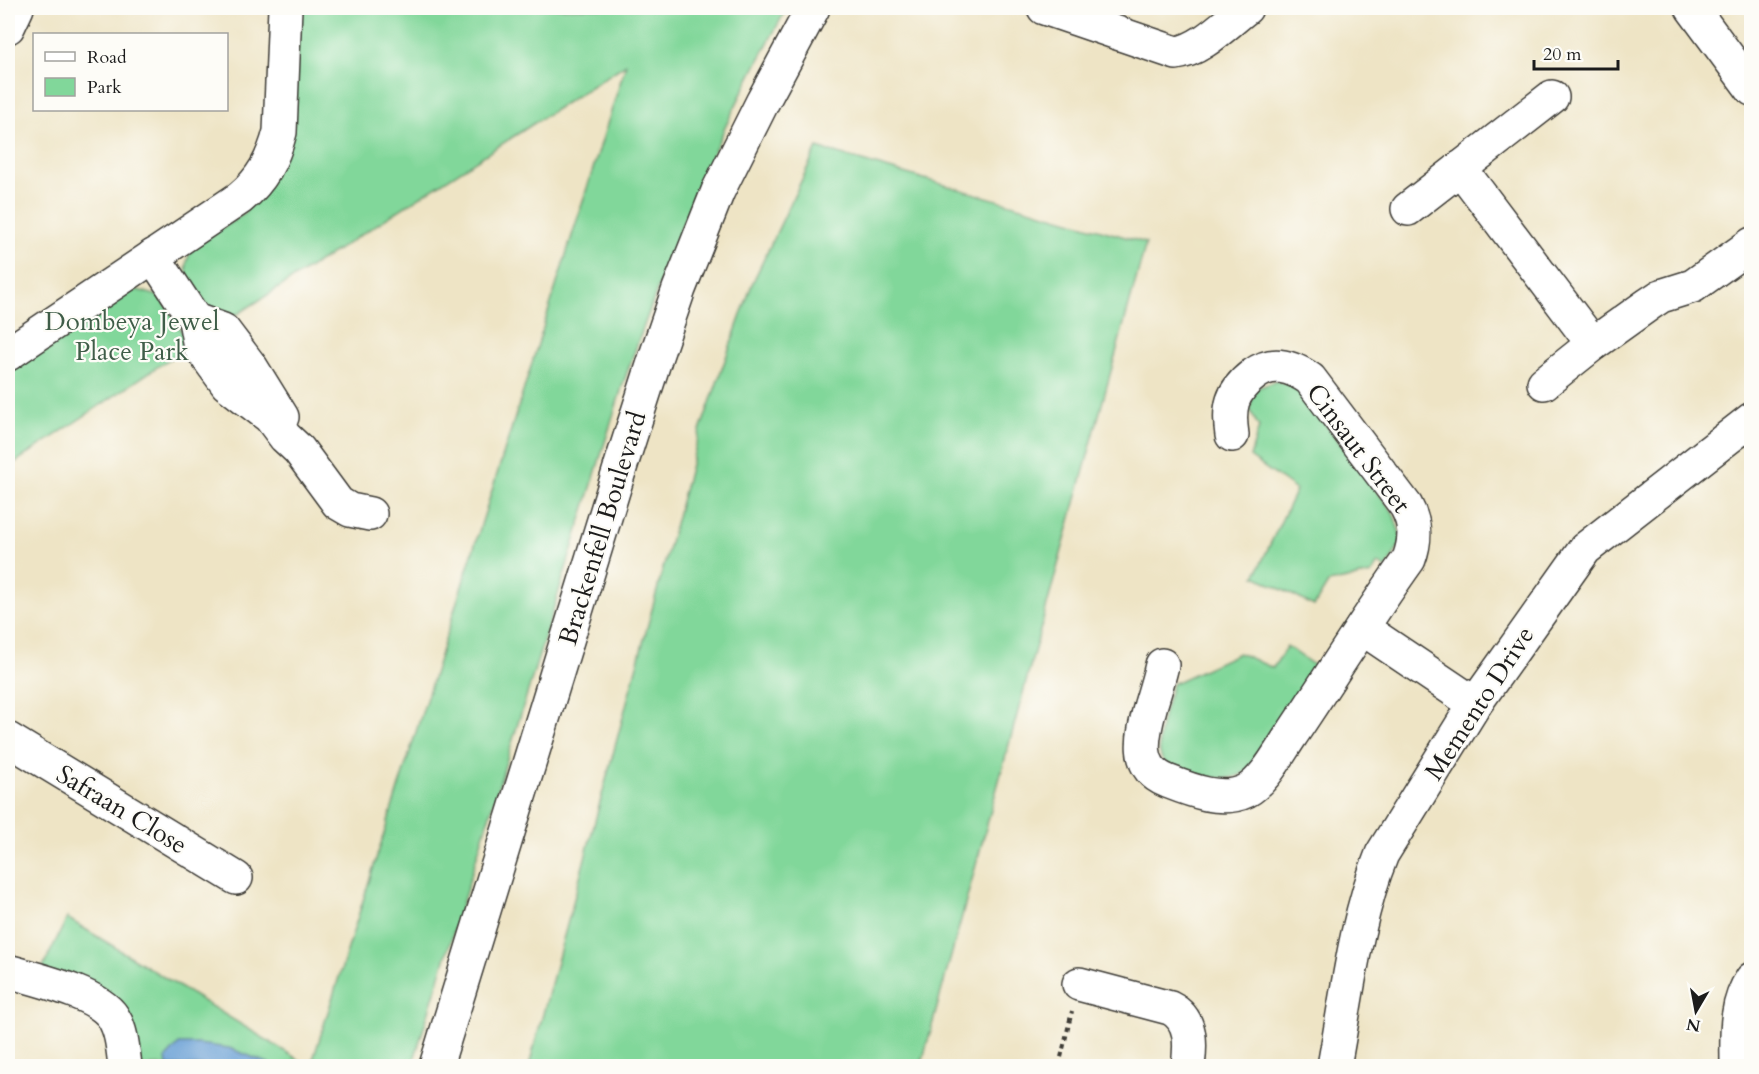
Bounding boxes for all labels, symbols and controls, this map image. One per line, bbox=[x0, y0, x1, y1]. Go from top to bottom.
legend bbox=[33, 33, 228, 111]
scale bar bbox=[1534, 33, 1618, 71]
text: 20 m bbox=[1543, 42, 1582, 67]
text: Road bbox=[87, 45, 127, 70]
text: Park bbox=[87, 75, 122, 100]
park label: Dombeya Jewel Place Park bbox=[45, 304, 220, 369]
street label: Cinsaut Street bbox=[1298, 376, 1419, 520]
street label: Brackenfell Boulevard bbox=[550, 407, 655, 649]
street label: Memento Drive bbox=[1417, 620, 1542, 787]
street label: Safraan Close bbox=[50, 757, 194, 862]
north arrow bbox=[1666, 981, 1726, 1041]
text: N bbox=[1685, 1013, 1702, 1037]

